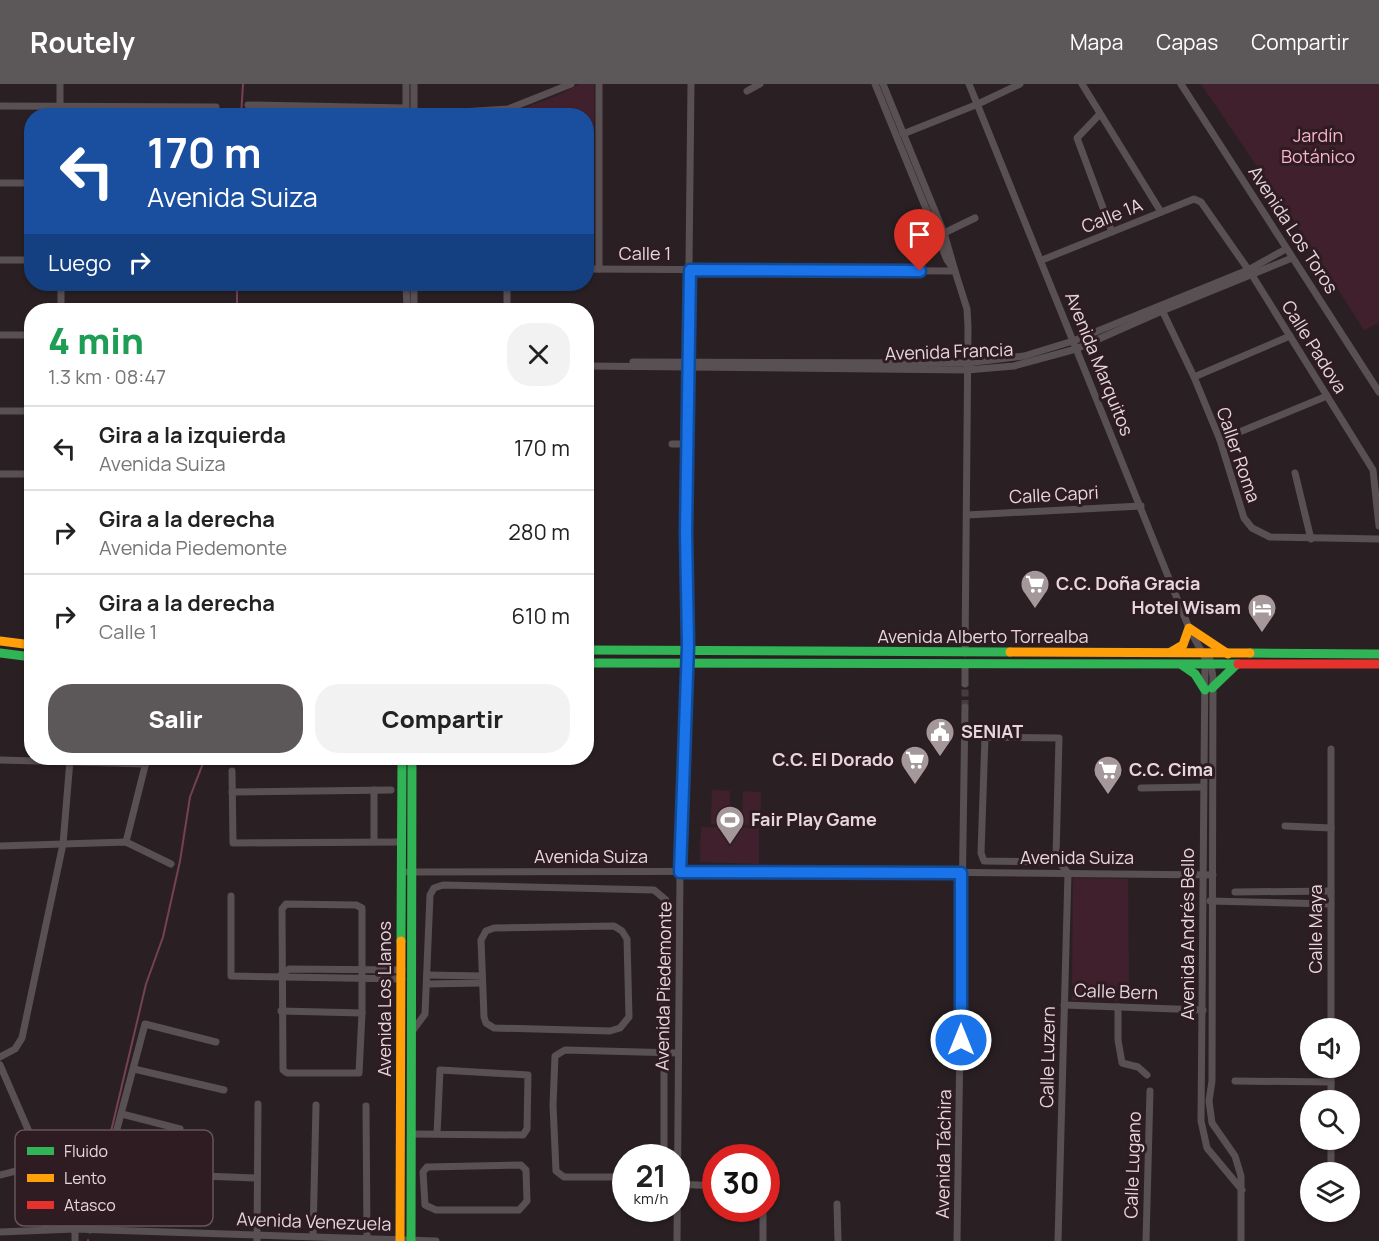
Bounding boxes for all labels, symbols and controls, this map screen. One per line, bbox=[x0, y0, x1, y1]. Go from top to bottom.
text: Routely bbox=[30, 23, 135, 61]
text: Mapa bbox=[1070, 28, 1123, 56]
text: Capas bbox=[1156, 28, 1218, 56]
text: Compartir bbox=[1251, 28, 1349, 56]
text: 170 m bbox=[147, 123, 262, 181]
park label: Jardín Botánico bbox=[1281, 123, 1355, 168]
icon: left bbox=[48, 132, 126, 210]
street label: Avenida Los Toros bbox=[1243, 161, 1344, 298]
text: Avenida Suiza bbox=[147, 178, 318, 215]
street label: Calle 1A bbox=[1078, 192, 1146, 238]
pin bbox=[894, 209, 945, 271]
icon: arrive bbox=[903, 218, 936, 251]
street label: Calle 1 bbox=[619, 241, 671, 265]
icon: right bbox=[123, 246, 156, 279]
text: Luego bbox=[48, 248, 111, 278]
street label: Avenida Marquitos bbox=[1060, 288, 1140, 439]
street label: Calle Padova bbox=[1277, 295, 1353, 398]
text: 4 min bbox=[48, 316, 144, 365]
button: close bbox=[507, 323, 570, 386]
street label: Avenida Francia bbox=[884, 337, 1014, 365]
text: 1.3 km · 08:47 bbox=[48, 363, 166, 390]
street label: Caller Roma bbox=[1211, 404, 1266, 505]
text: Gira a la izquierda bbox=[99, 420, 286, 450]
icon: left bbox=[48, 432, 81, 465]
text: 170 m bbox=[514, 433, 570, 463]
text: Avenida Suiza bbox=[99, 450, 226, 477]
street label: Calle Capri bbox=[1009, 480, 1099, 508]
text: Gira a la derecha bbox=[99, 504, 275, 534]
icon: right bbox=[48, 516, 81, 549]
text: 280 m bbox=[508, 517, 570, 547]
text: Avenida Piedemonte bbox=[99, 534, 287, 561]
supermarket icon: C.C. Doña Gracia bbox=[1019, 568, 1051, 610]
place label: C.C. Doña Gracia bbox=[1056, 571, 1200, 595]
text: Gira a la derecha bbox=[99, 588, 275, 618]
hotel icon: Hotel Wisam bbox=[1246, 592, 1278, 634]
place label: Hotel Wisam bbox=[1132, 595, 1241, 619]
icon: right bbox=[48, 600, 81, 633]
text: 610 m bbox=[512, 601, 570, 631]
text: Calle 1 bbox=[99, 618, 157, 645]
street label: Avenida Alberto Torrealba bbox=[877, 624, 1089, 648]
button: Salir bbox=[48, 684, 303, 753]
button: Compartir bbox=[315, 684, 570, 753]
public building icon: SENIAT bbox=[924, 716, 956, 758]
place label: SENIAT bbox=[961, 719, 1023, 743]
supermarket icon: C.C. El Dorado bbox=[899, 744, 931, 786]
place label: C.C. El Dorado bbox=[772, 747, 894, 771]
supermarket icon: C.C. Cima bbox=[1092, 754, 1124, 796]
place label: C.C. Cima bbox=[1129, 757, 1213, 781]
sports icon: Fair Play Game bbox=[714, 804, 746, 846]
place label: Fair Play Game bbox=[751, 807, 877, 831]
street label: Avenida Suiza bbox=[534, 844, 648, 868]
street label: Avenida Suiza bbox=[1020, 845, 1134, 869]
street label: Avenida Andrés Bello bbox=[1175, 848, 1199, 1020]
street label: Calle Maya bbox=[1303, 884, 1327, 974]
street label: Avenida Piedemonte bbox=[650, 901, 676, 1071]
street label: Avenida Los Llanos bbox=[372, 921, 396, 1077]
street label: Calle Bern bbox=[1074, 978, 1159, 1004]
street label: Calle Luzern bbox=[1034, 1006, 1060, 1108]
position arrow bbox=[929, 1008, 993, 1072]
map controls bbox=[1300, 1018, 1360, 1222]
button: sound bbox=[1300, 1018, 1360, 1078]
street label: Avenida Táchira bbox=[930, 1089, 956, 1219]
button: search bbox=[1300, 1090, 1360, 1150]
street label: Calle Lugano bbox=[1118, 1111, 1146, 1219]
legend bbox=[15, 1130, 213, 1226]
text: Fluido bbox=[64, 1140, 108, 1162]
speed limit sign: 30 bbox=[702, 1144, 780, 1222]
text: 21 bbox=[635, 1155, 667, 1196]
button: layers bbox=[1300, 1162, 1360, 1222]
text: Lento bbox=[64, 1167, 106, 1189]
text: km/h bbox=[634, 1188, 668, 1209]
text: Atasco bbox=[64, 1194, 116, 1216]
street label: Avenida Venezuela bbox=[236, 1206, 392, 1236]

